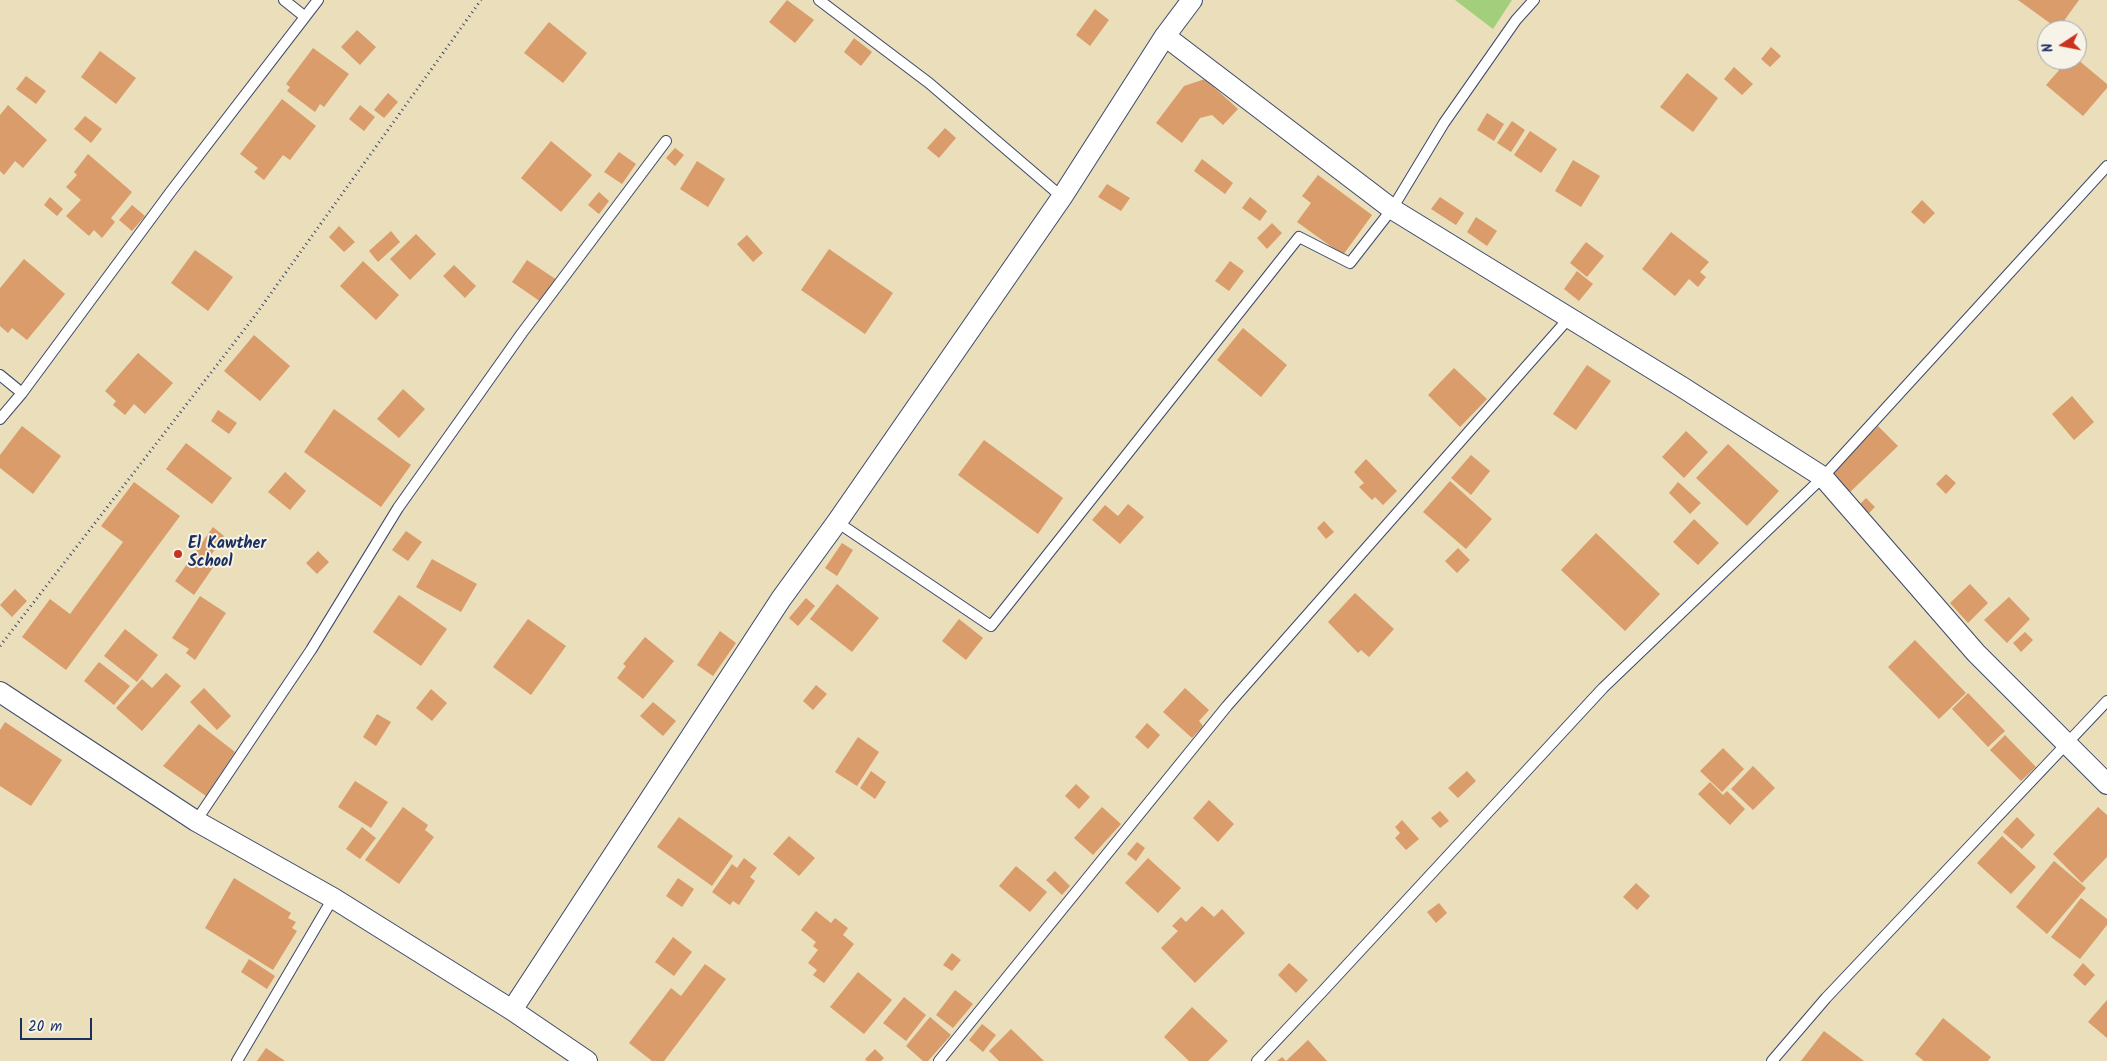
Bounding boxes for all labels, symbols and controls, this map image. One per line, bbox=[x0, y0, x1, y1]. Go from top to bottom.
north arrow bbox=[2037, 20, 2087, 70]
text: N bbox=[2037, 41, 2060, 54]
place label: El Kawther School bbox=[188, 535, 266, 573]
marker: El Kawther School bbox=[172, 548, 184, 560]
scale bar bbox=[22, 1008, 95, 1040]
text: 20 m bbox=[28, 1015, 62, 1039]

